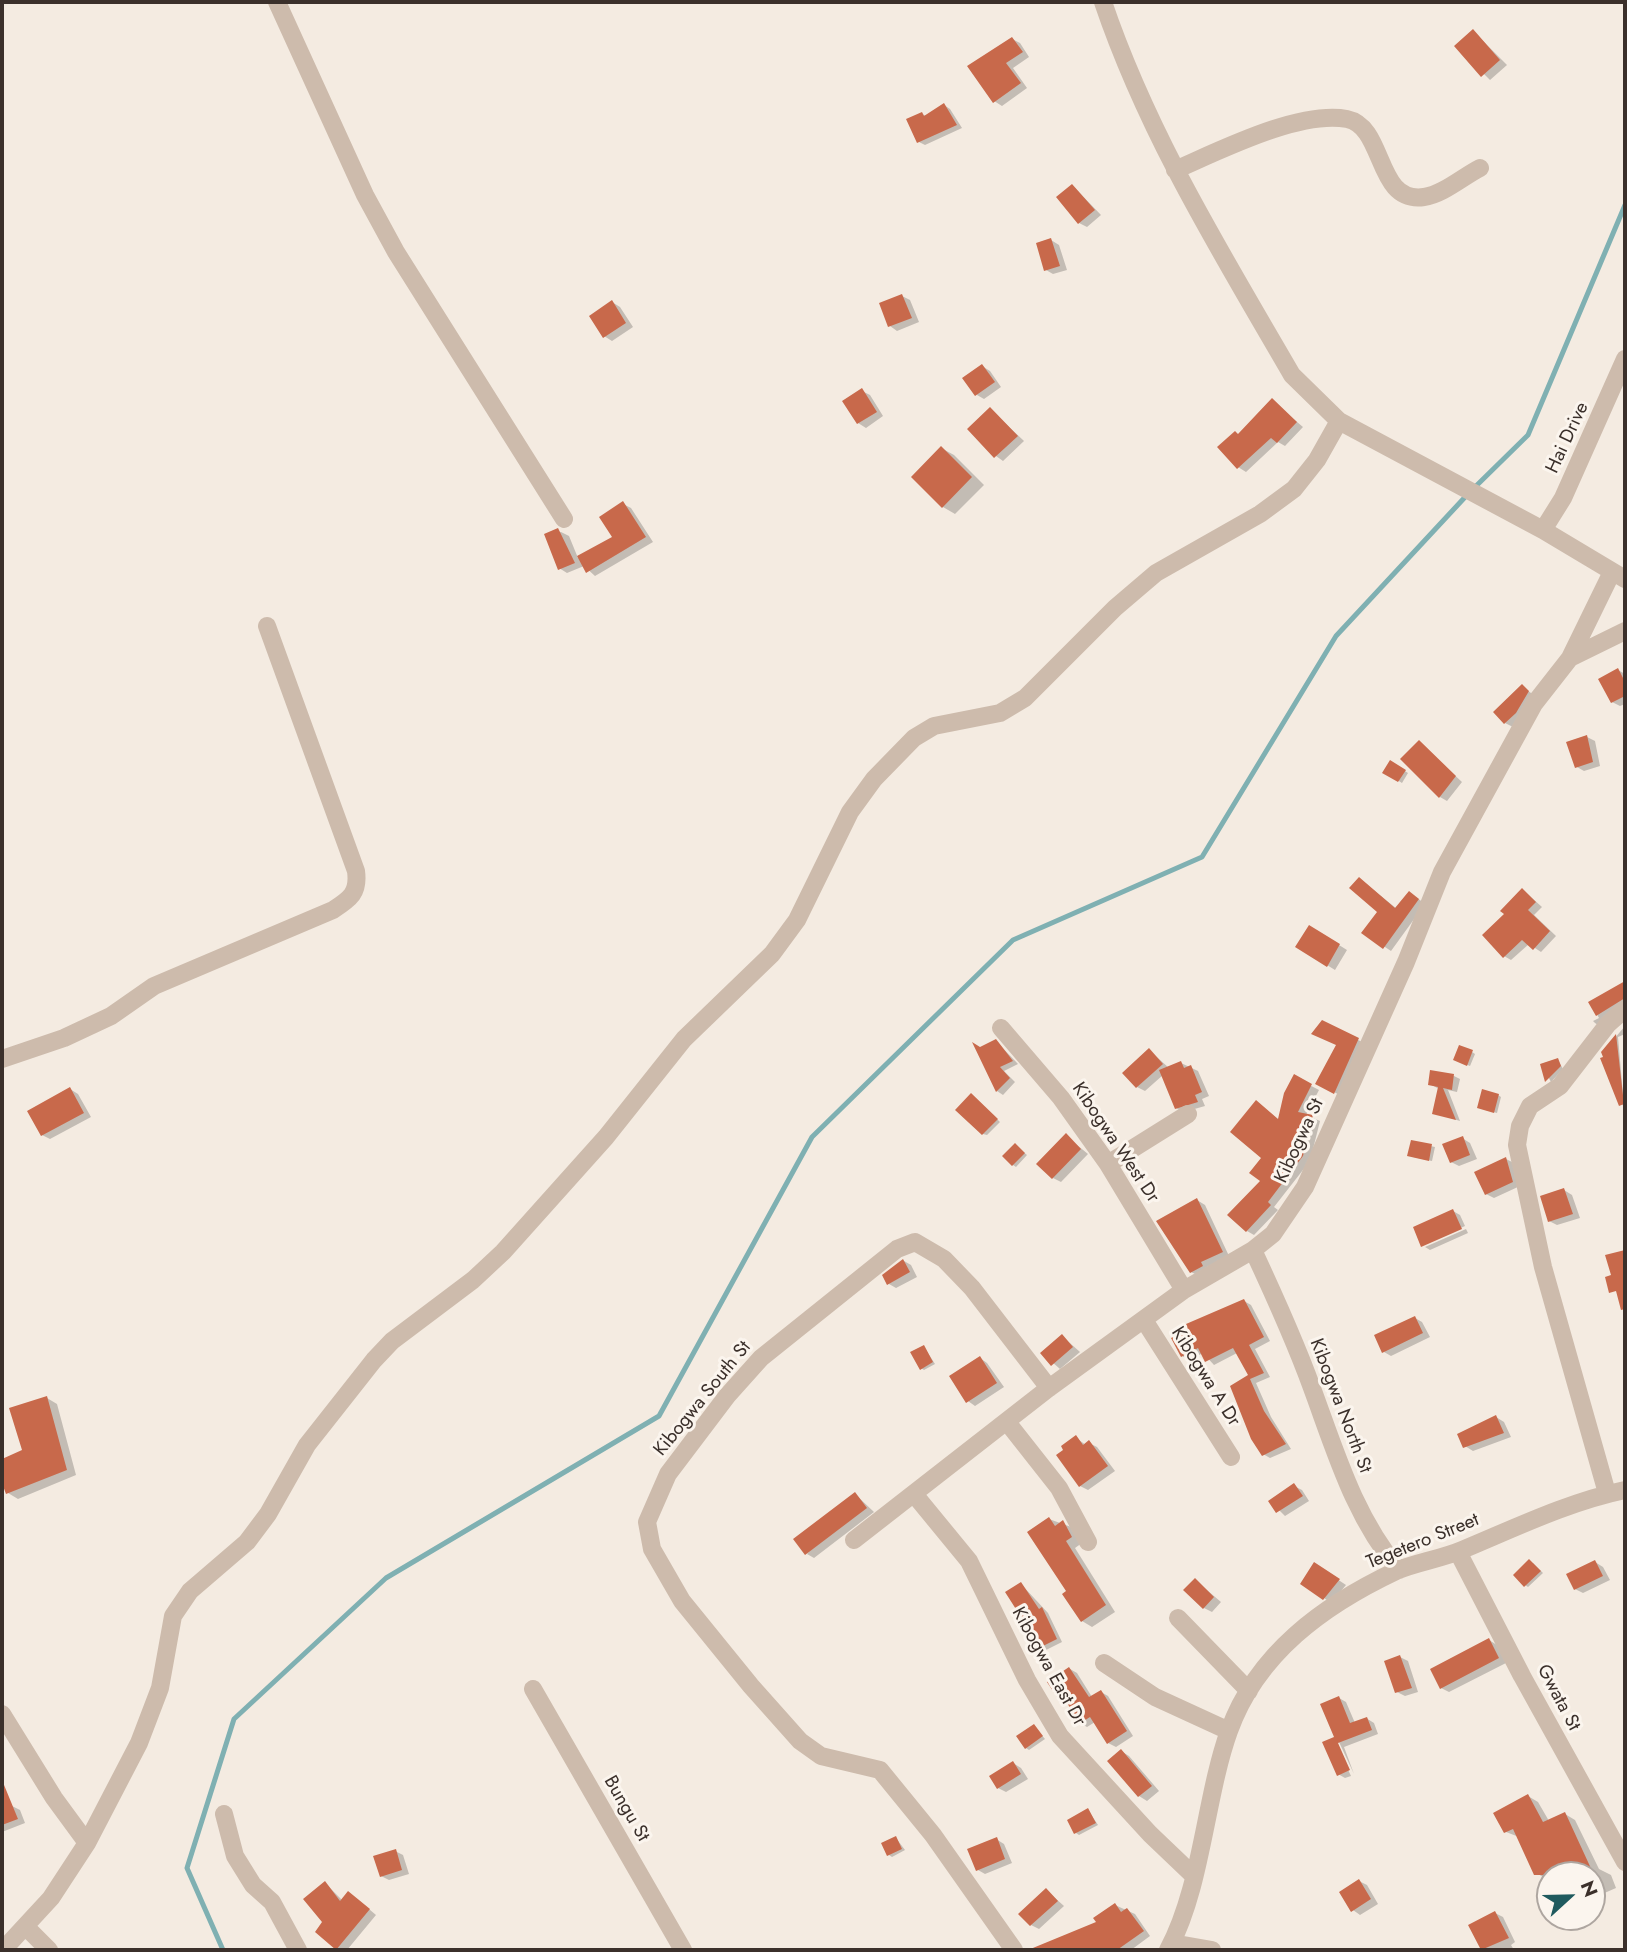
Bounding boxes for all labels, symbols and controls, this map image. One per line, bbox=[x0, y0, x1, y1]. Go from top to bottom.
street label: Hai Drive bbox=[1542, 399, 1594, 477]
street label: Kibogwa West Dr bbox=[1066, 1079, 1164, 1207]
street label: Kibogwa St bbox=[1271, 1095, 1329, 1187]
street label: Kibogwa A Dr bbox=[1165, 1323, 1245, 1431]
street label: Kibogwa North St bbox=[1304, 1335, 1376, 1477]
street label: Kibogwa South St bbox=[650, 1337, 756, 1461]
street label: Tegetero Street bbox=[1363, 1509, 1483, 1575]
street label: Kibogwa East Dr bbox=[1006, 1604, 1090, 1730]
street label: Gwata St bbox=[1531, 1661, 1585, 1735]
street label: Bungu St bbox=[598, 1772, 654, 1846]
north arrow bbox=[1536, 1861, 1606, 1931]
text: N bbox=[1574, 1877, 1604, 1901]

